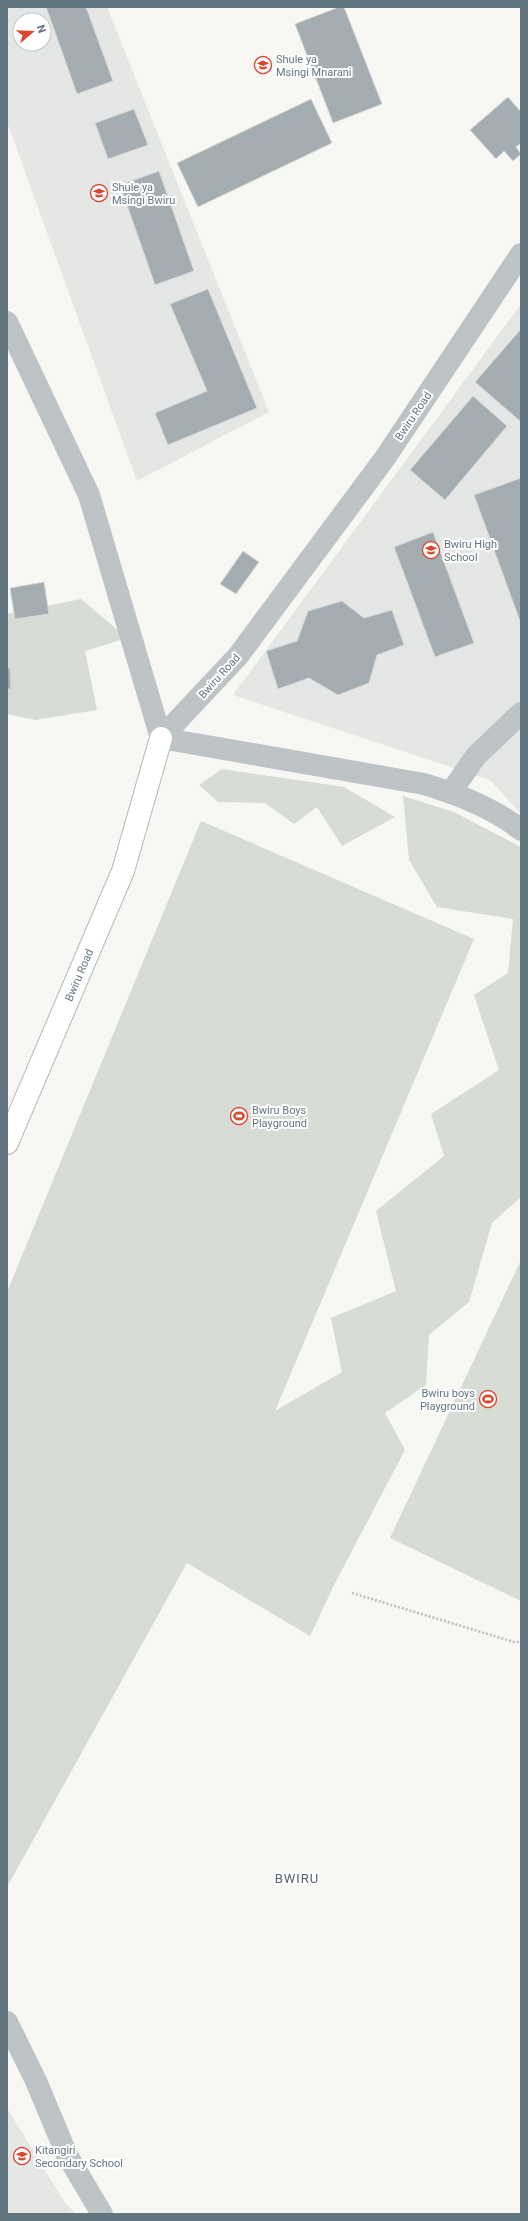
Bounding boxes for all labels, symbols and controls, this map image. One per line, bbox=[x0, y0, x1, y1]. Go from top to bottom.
north arrow bbox=[12, 12, 52, 52]
text: N bbox=[34, 23, 48, 35]
place label: Shule ya Msingi Mnarani bbox=[276, 53, 352, 79]
school or university icon: Shule ya Msingi Mnarani bbox=[253, 55, 273, 75]
place label: Shule ya Msingi Bwiru bbox=[112, 181, 175, 207]
school or university icon: Shule ya Msingi Bwiru bbox=[89, 183, 109, 203]
street label: Bwiru Road bbox=[392, 390, 434, 443]
place label: Bwiru High School bbox=[444, 538, 497, 564]
school or university icon: Bwiru High School bbox=[421, 540, 441, 560]
street label: Bwiru Road bbox=[196, 651, 243, 701]
street label: Bwiru Road bbox=[63, 947, 96, 1003]
place label: Bwiru Boys Playground bbox=[252, 1104, 307, 1130]
sports icon: Bwiru Boys Playground bbox=[229, 1106, 249, 1126]
place label: Bwiru boys Playground bbox=[420, 1387, 475, 1413]
sports icon: Bwiru boys Playground bbox=[478, 1389, 498, 1409]
district label: BWIRU bbox=[275, 1871, 319, 1886]
place label: Kitangiri Secondary School bbox=[35, 2144, 123, 2170]
school or university icon: Kitangiri Secondary School bbox=[12, 2146, 32, 2166]

